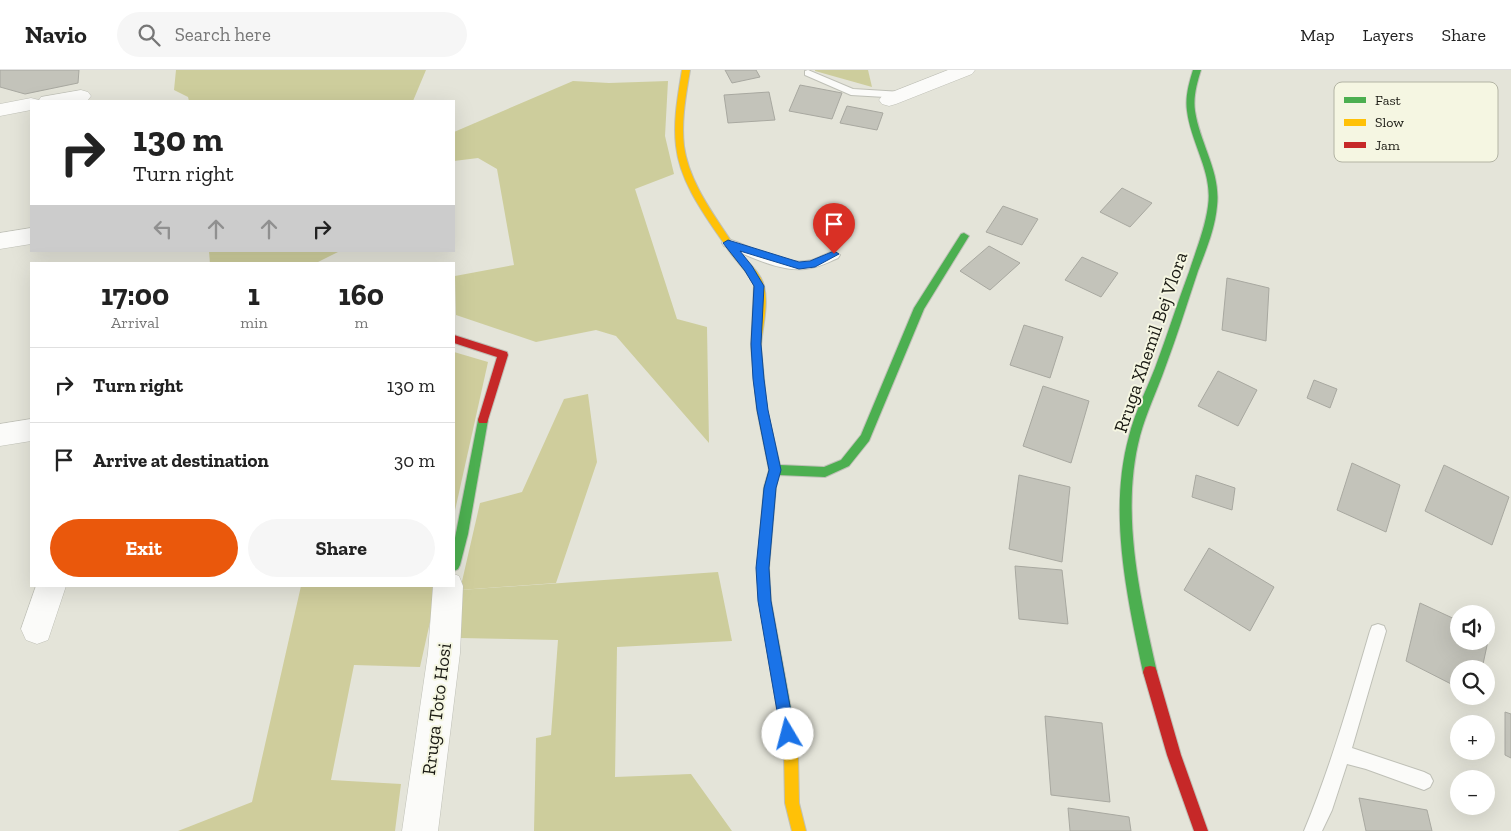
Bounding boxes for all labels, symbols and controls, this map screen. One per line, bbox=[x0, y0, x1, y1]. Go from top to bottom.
search box bbox=[117, 12, 467, 57]
text: Navio bbox=[25, 20, 87, 49]
icon: search bbox=[135, 21, 163, 49]
text: Search here bbox=[175, 23, 271, 46]
text: Map bbox=[1300, 24, 1335, 46]
text: Layers bbox=[1363, 24, 1414, 46]
text: Share bbox=[1442, 24, 1486, 46]
legend bbox=[1334, 82, 1498, 162]
text: Fast bbox=[1375, 92, 1402, 109]
text: Slow bbox=[1375, 114, 1404, 131]
text: 130 m bbox=[133, 118, 223, 160]
icon: right bbox=[50, 120, 115, 185]
text: Jam bbox=[1375, 137, 1400, 154]
text: Turn right bbox=[133, 160, 234, 187]
pin bbox=[813, 203, 855, 254]
icon: arrive bbox=[820, 210, 848, 238]
icon: left bbox=[149, 215, 177, 243]
icon: ahead bbox=[202, 215, 230, 243]
icon: ahead bbox=[255, 215, 283, 243]
icon: right bbox=[308, 215, 336, 243]
street label: Rruga Xhemil Bej Vlora bbox=[1109, 249, 1192, 436]
text: 17:00 bbox=[101, 277, 169, 313]
text: 1 bbox=[248, 277, 260, 313]
text: 160 bbox=[339, 277, 384, 313]
text: Arrival bbox=[111, 313, 159, 332]
text: min bbox=[240, 313, 268, 332]
text: m bbox=[354, 313, 368, 332]
icon: right bbox=[50, 371, 78, 399]
text: Turn right bbox=[93, 374, 183, 397]
text: 130 m bbox=[387, 374, 435, 397]
icon: arrive bbox=[50, 446, 78, 474]
text: Arrive at destination bbox=[93, 449, 269, 472]
text: 30 m bbox=[394, 449, 435, 472]
button: Exit bbox=[50, 519, 238, 577]
button: Share bbox=[248, 519, 435, 577]
map controls bbox=[1450, 605, 1495, 815]
button: sound bbox=[1450, 605, 1495, 650]
street label: Rruga Toto Hosi bbox=[417, 642, 456, 776]
button: search bbox=[1450, 660, 1495, 705]
position arrow bbox=[761, 707, 813, 759]
button: + bbox=[1450, 715, 1495, 760]
button: − bbox=[1450, 770, 1495, 815]

